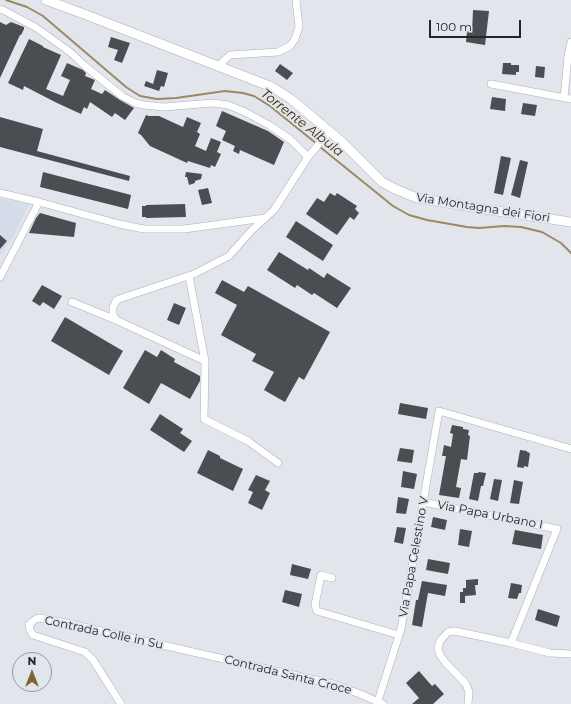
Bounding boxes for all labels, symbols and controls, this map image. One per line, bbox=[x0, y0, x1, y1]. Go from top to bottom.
scale bar bbox=[431, 12, 523, 38]
text: 100 m bbox=[436, 19, 472, 34]
water label: Torrente Albula bbox=[258, 86, 346, 160]
street label: Via Montagna dei Fiori bbox=[415, 190, 551, 226]
street label: Via Papa Celestino V bbox=[396, 495, 432, 619]
street label: Via Papa Urbano I bbox=[436, 498, 544, 532]
street label: Contrada Colle in Su bbox=[43, 613, 165, 653]
north arrow bbox=[12, 652, 52, 692]
street label: Contrada Santa Croce bbox=[223, 652, 353, 698]
text: N bbox=[28, 654, 36, 668]

